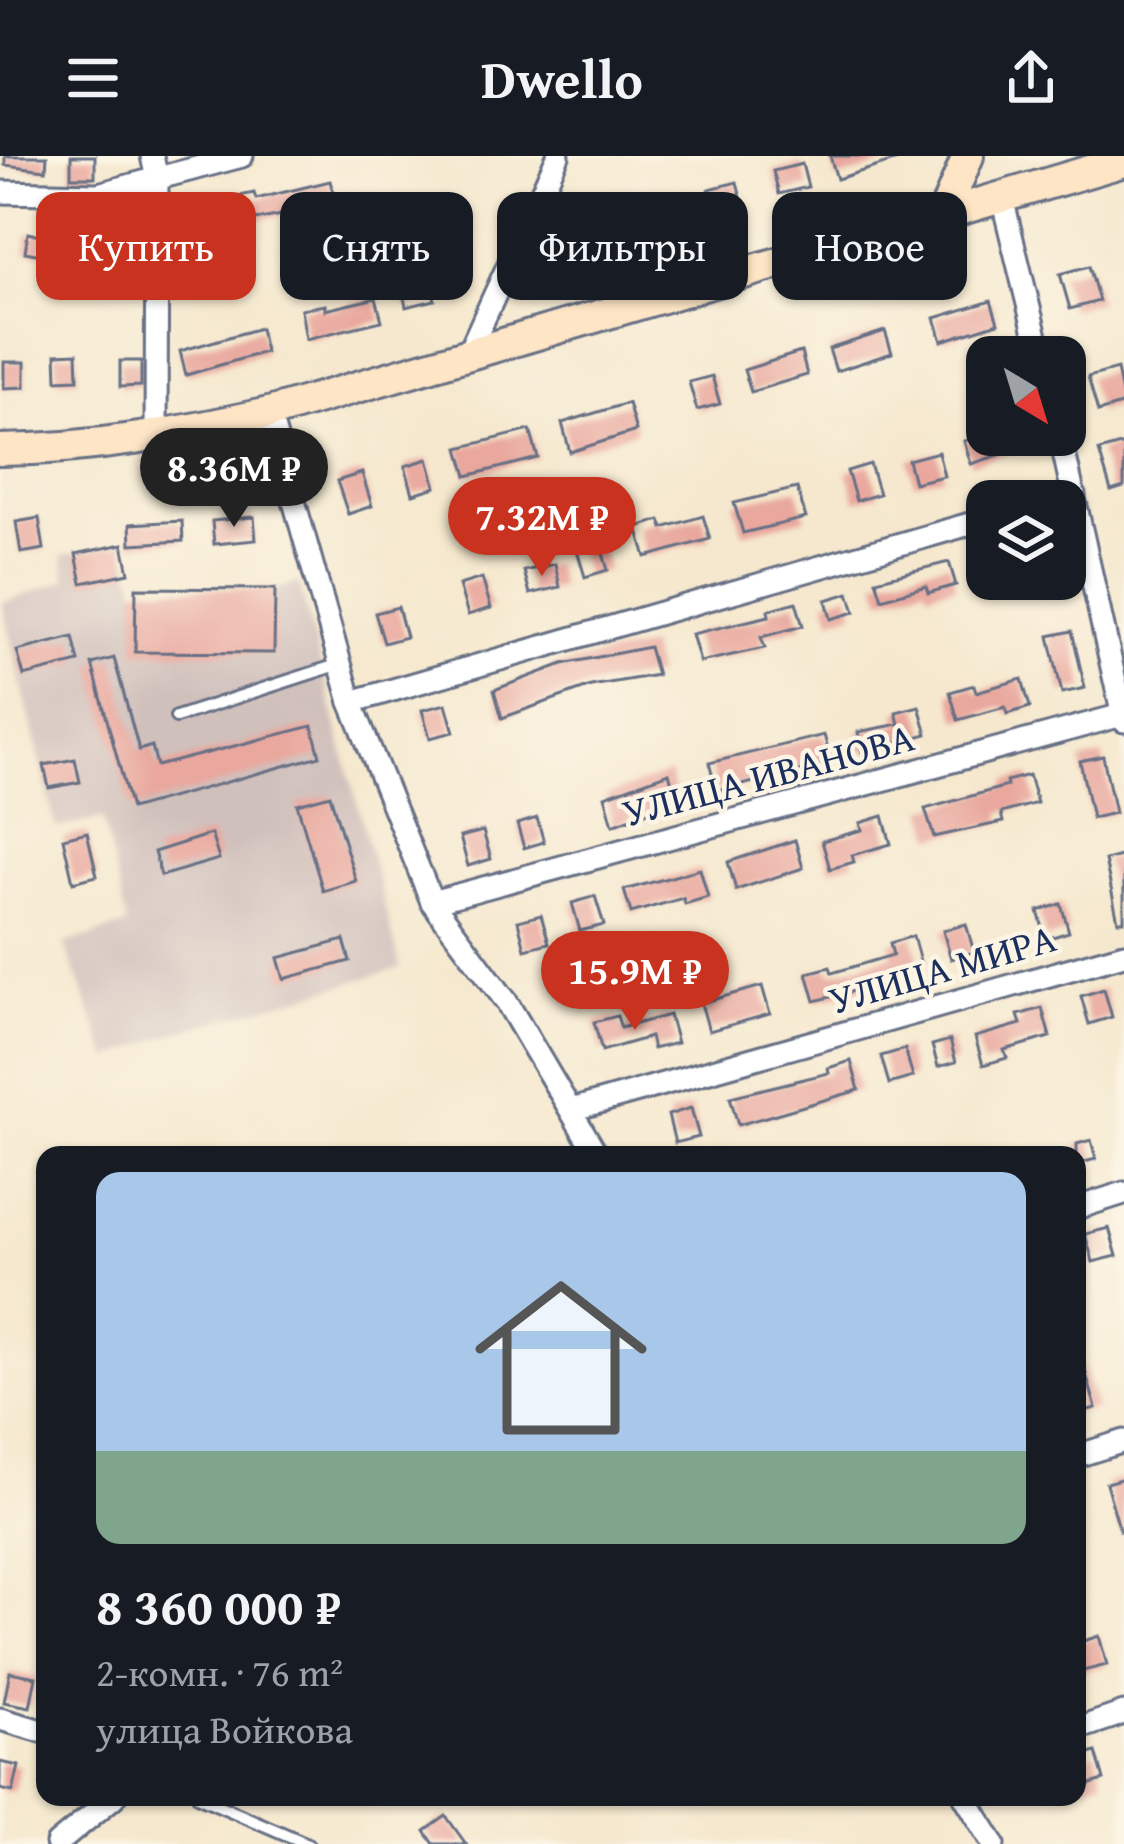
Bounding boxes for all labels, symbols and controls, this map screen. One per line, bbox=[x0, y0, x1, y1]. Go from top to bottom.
text: Dwello bbox=[481, 39, 643, 118]
icon: menu bbox=[60, 45, 126, 111]
icon: share bbox=[998, 45, 1064, 111]
chip: Купить bbox=[36, 192, 256, 300]
chip: Снять bbox=[280, 192, 473, 300]
chip: Фильтры bbox=[497, 192, 748, 300]
chip: Новое bbox=[772, 192, 967, 300]
north arrow bbox=[966, 336, 1086, 456]
map controls bbox=[966, 336, 1086, 600]
pin: 8.36M ₽ bbox=[123, 428, 345, 530]
text: 8.36M ₽ bbox=[167, 438, 301, 495]
pin: 7.32M ₽ bbox=[431, 477, 653, 579]
button: layers bbox=[966, 480, 1086, 600]
text: 7.32M ₽ bbox=[475, 487, 609, 544]
street label: УЛИЦА ИВАНОВА bbox=[616, 708, 920, 840]
street label: УЛИЦА МИРА bbox=[822, 908, 1063, 1028]
pin: 15.9M ₽ bbox=[524, 931, 746, 1033]
text: 15.9M ₽ bbox=[568, 941, 702, 998]
icon: home bbox=[453, 1250, 669, 1466]
text: 8 360 000 ₽ bbox=[96, 1568, 341, 1643]
text: 2-комн. · 76 m² bbox=[96, 1643, 343, 1700]
text: улица Войкова bbox=[96, 1700, 353, 1757]

